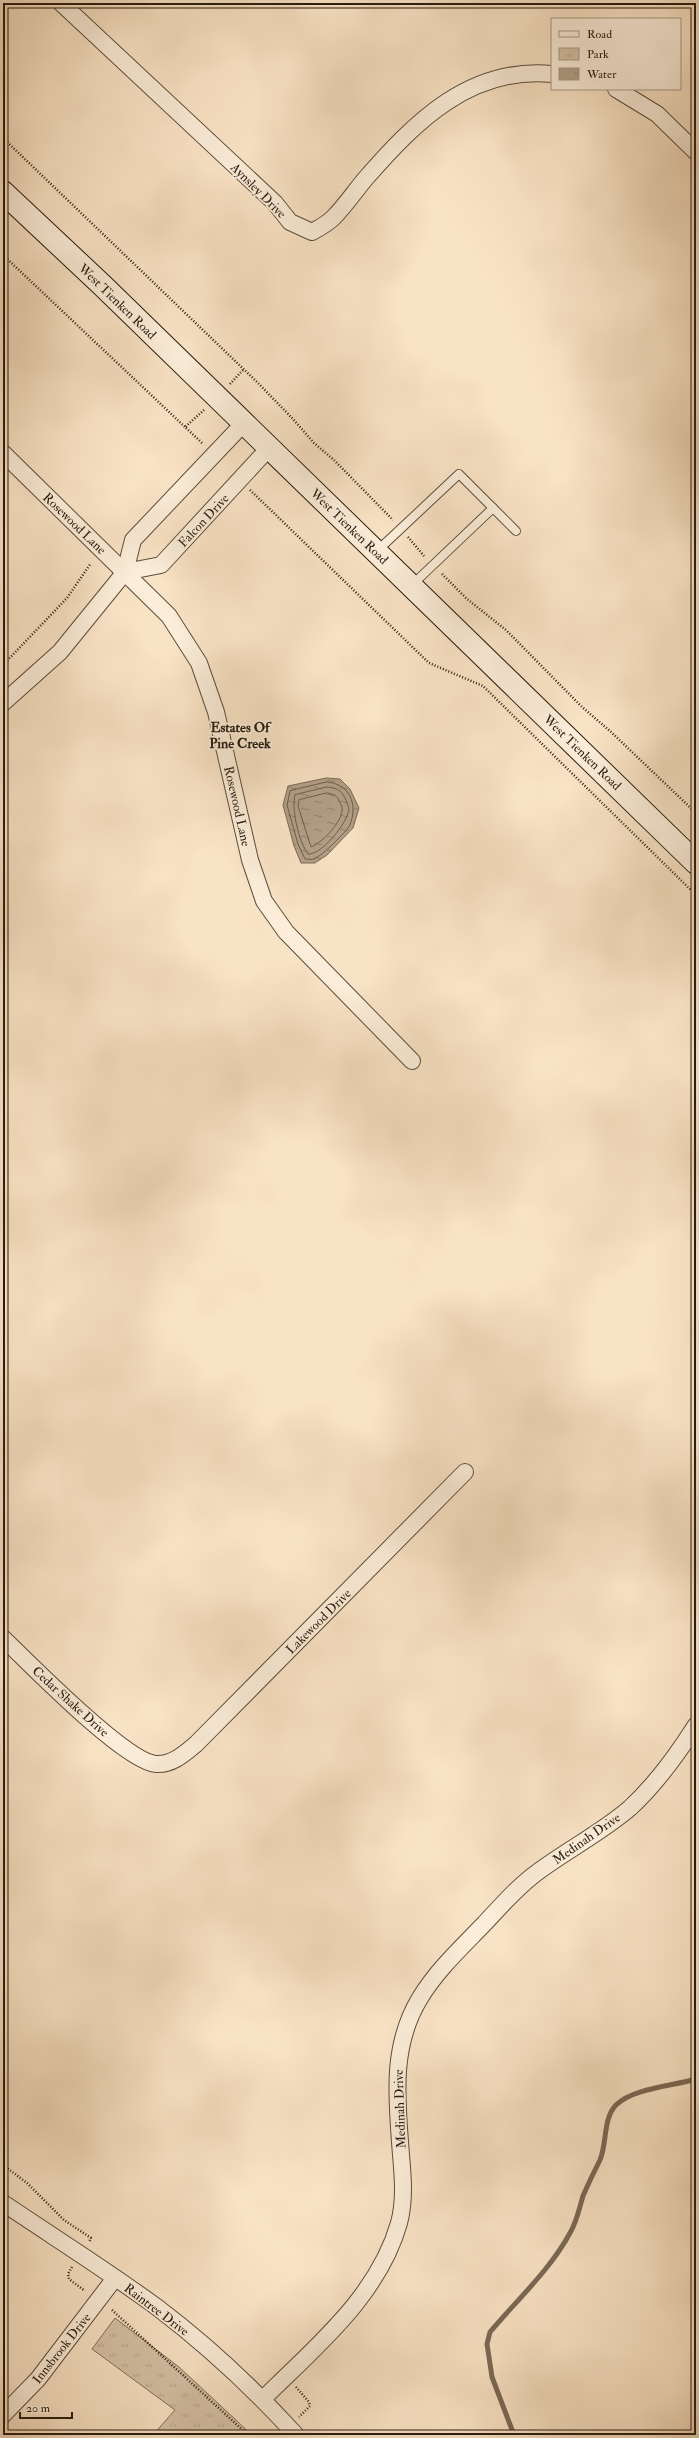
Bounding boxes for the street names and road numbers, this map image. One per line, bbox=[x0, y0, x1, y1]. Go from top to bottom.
street label: Aynsley Drive bbox=[226, 159, 290, 223]
street label: West Tienken Road bbox=[74, 260, 160, 343]
street label: West Tienken Road bbox=[306, 485, 392, 568]
street label: Rosewood Lane bbox=[39, 490, 110, 558]
street label: Falcon Drive bbox=[175, 490, 233, 551]
street label: West Tienken Road bbox=[539, 711, 625, 794]
street label: Rosewood Lane bbox=[220, 765, 254, 848]
street label: Lakewood Drive bbox=[283, 1585, 355, 1658]
street label: Cedar Shake Drive bbox=[29, 1663, 112, 1741]
street label: Medinah Drive bbox=[550, 1809, 624, 1868]
street label: Medinah Drive bbox=[391, 2069, 409, 2149]
street label: Raintree Drive bbox=[121, 2280, 192, 2340]
street label: Innsbrook Drive bbox=[29, 2310, 95, 2387]

